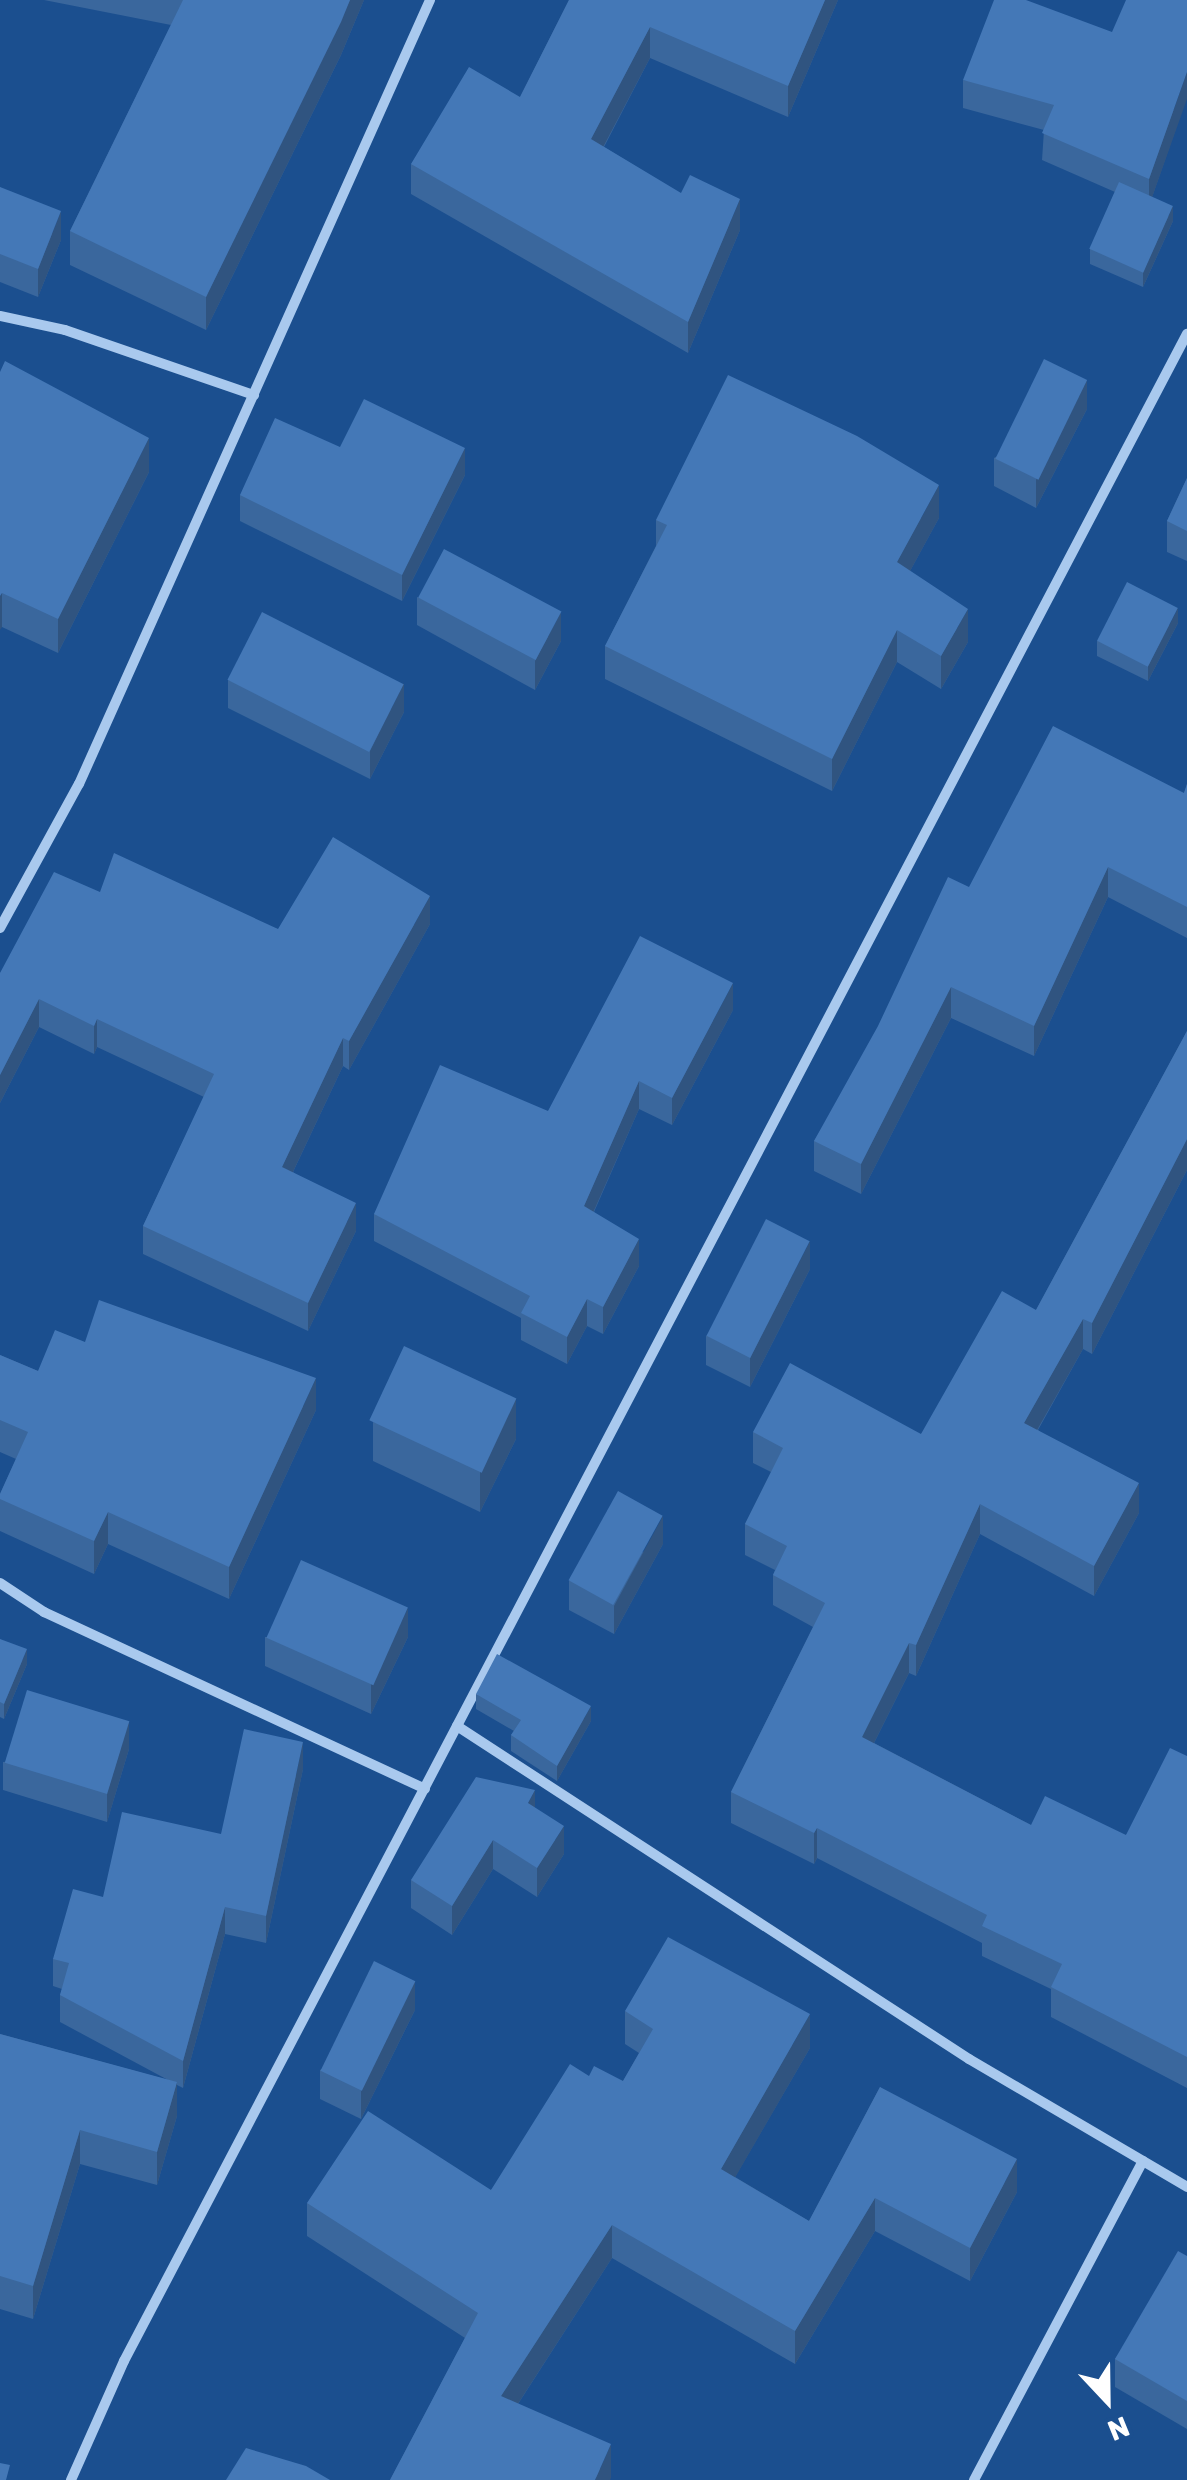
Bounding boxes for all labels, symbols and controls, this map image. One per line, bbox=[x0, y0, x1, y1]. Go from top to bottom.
north arrow bbox=[1057, 2350, 1157, 2450]
text: N bbox=[1103, 2409, 1134, 2447]

